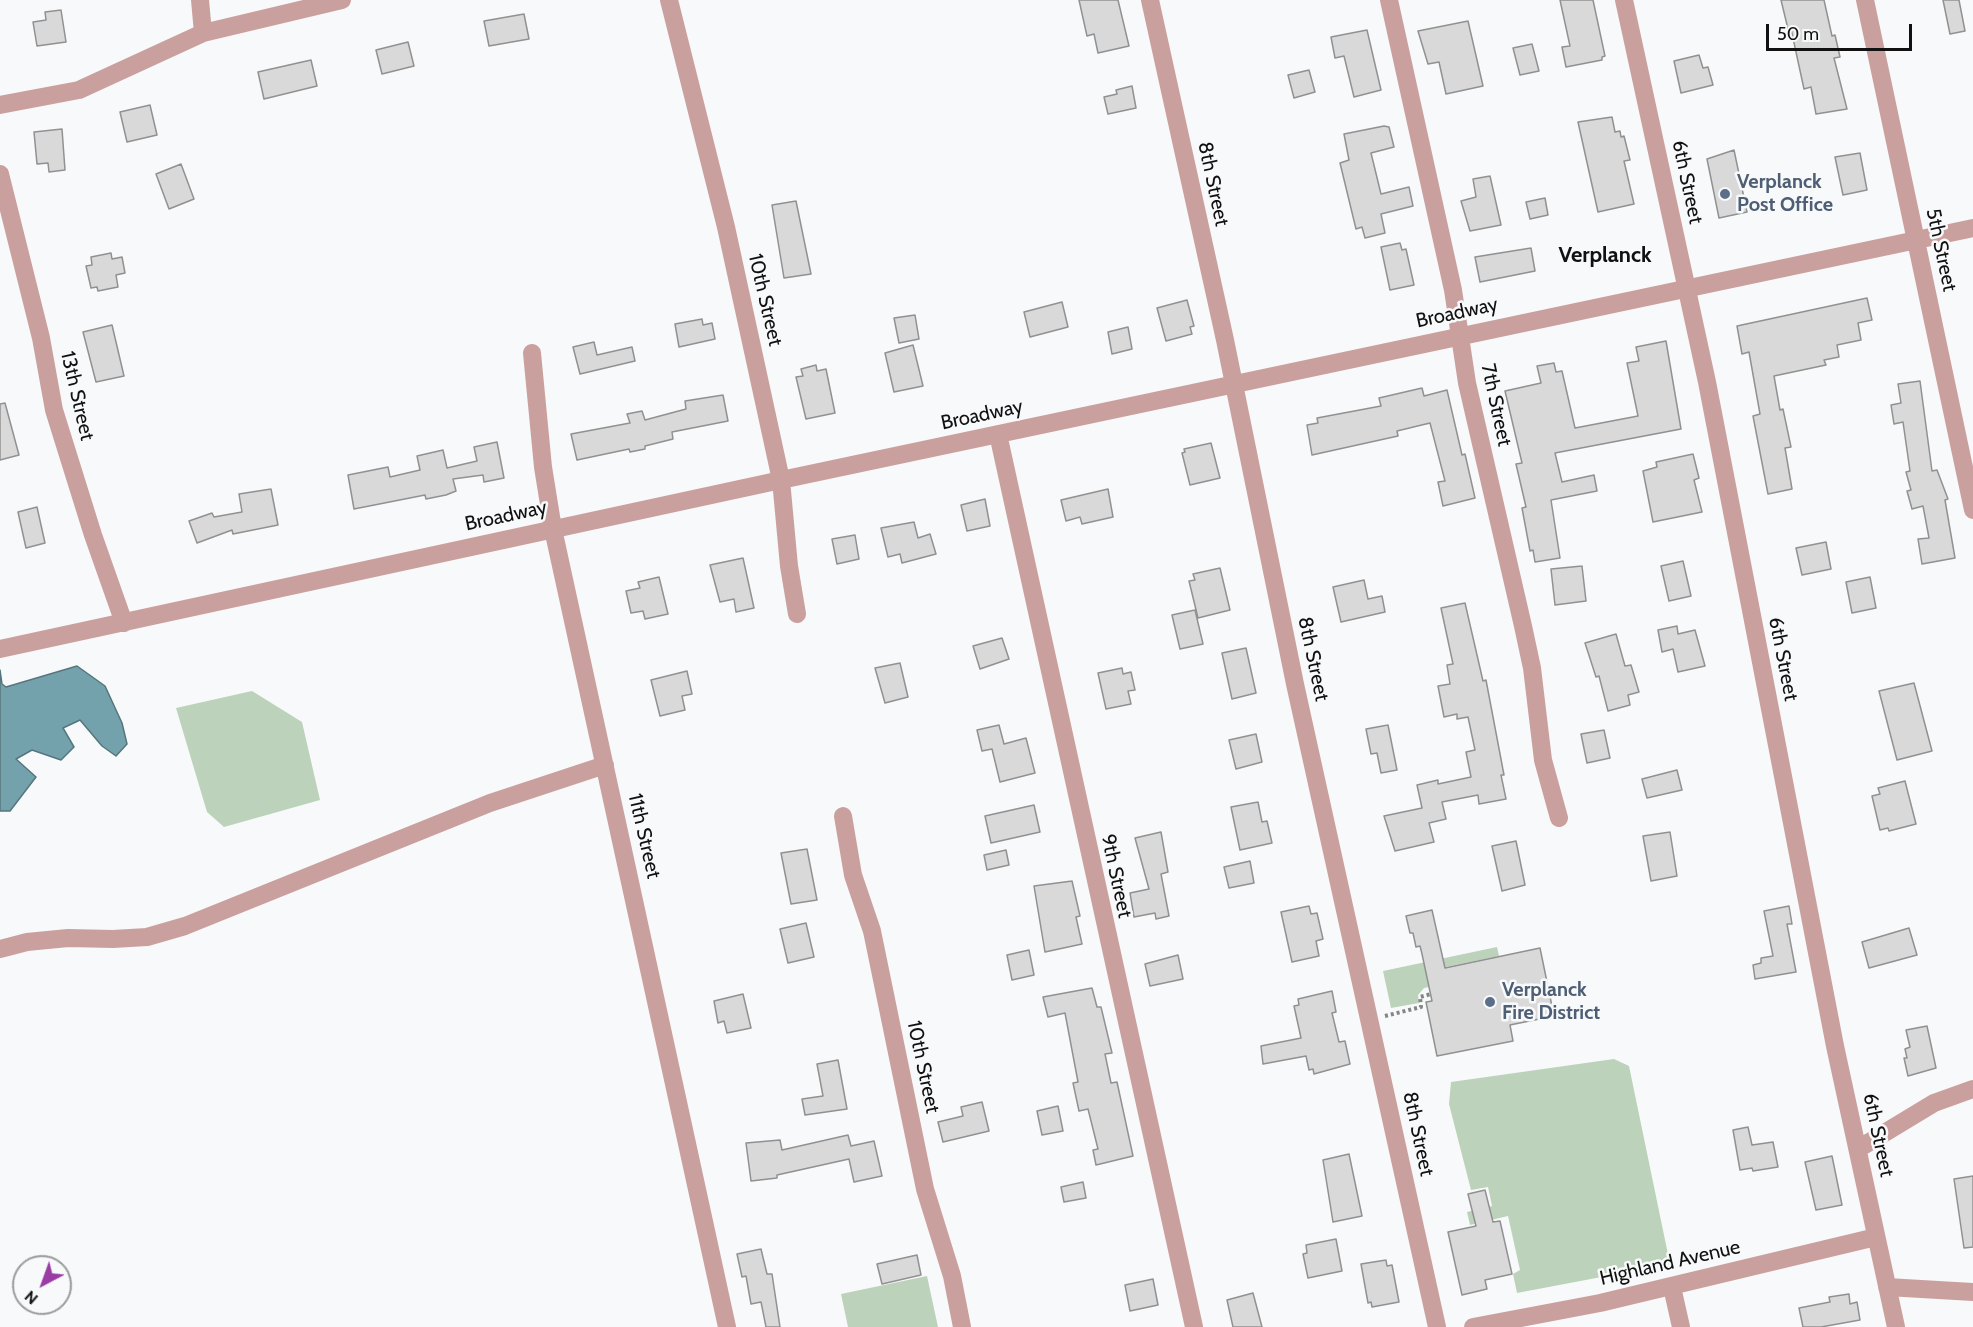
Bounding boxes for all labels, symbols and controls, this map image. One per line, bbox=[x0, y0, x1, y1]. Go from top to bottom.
scale bar bbox=[1769, 12, 1914, 50]
text: 50 m bbox=[1777, 23, 1819, 45]
street label: 6th Street bbox=[1666, 138, 1708, 226]
street label: 8th Street bbox=[1192, 140, 1234, 228]
place label: Verplanck Post Office bbox=[1737, 170, 1833, 217]
marker: Verplanck Post Office bbox=[1718, 187, 1732, 201]
street label: 5th Street bbox=[1920, 206, 1962, 294]
district label: Verplanck bbox=[1558, 243, 1652, 269]
street label: 10th Street bbox=[743, 252, 787, 348]
street label: Broadway bbox=[1414, 293, 1500, 333]
street label: 13th Street bbox=[55, 349, 99, 443]
street label: 7th Street bbox=[1476, 362, 1516, 448]
street label: Broadway bbox=[939, 395, 1025, 435]
street label: Broadway bbox=[463, 496, 549, 536]
street label: 8th Street bbox=[1292, 615, 1334, 703]
street label: 6th Street bbox=[1763, 615, 1803, 703]
street label: 11th Street bbox=[623, 791, 665, 881]
street label: 9th Street bbox=[1095, 832, 1137, 920]
place label: Verplanck Fire District bbox=[1502, 978, 1600, 1025]
marker: Verplanck Fire District bbox=[1483, 995, 1497, 1009]
street label: 10th Street bbox=[901, 1019, 945, 1115]
street label: 8th Street bbox=[1397, 1090, 1439, 1178]
street label: 6th Street bbox=[1857, 1091, 1899, 1179]
street label: Highland Avenue bbox=[1597, 1235, 1743, 1291]
north arrow bbox=[12, 1255, 72, 1315]
text: N bbox=[21, 1287, 42, 1308]

